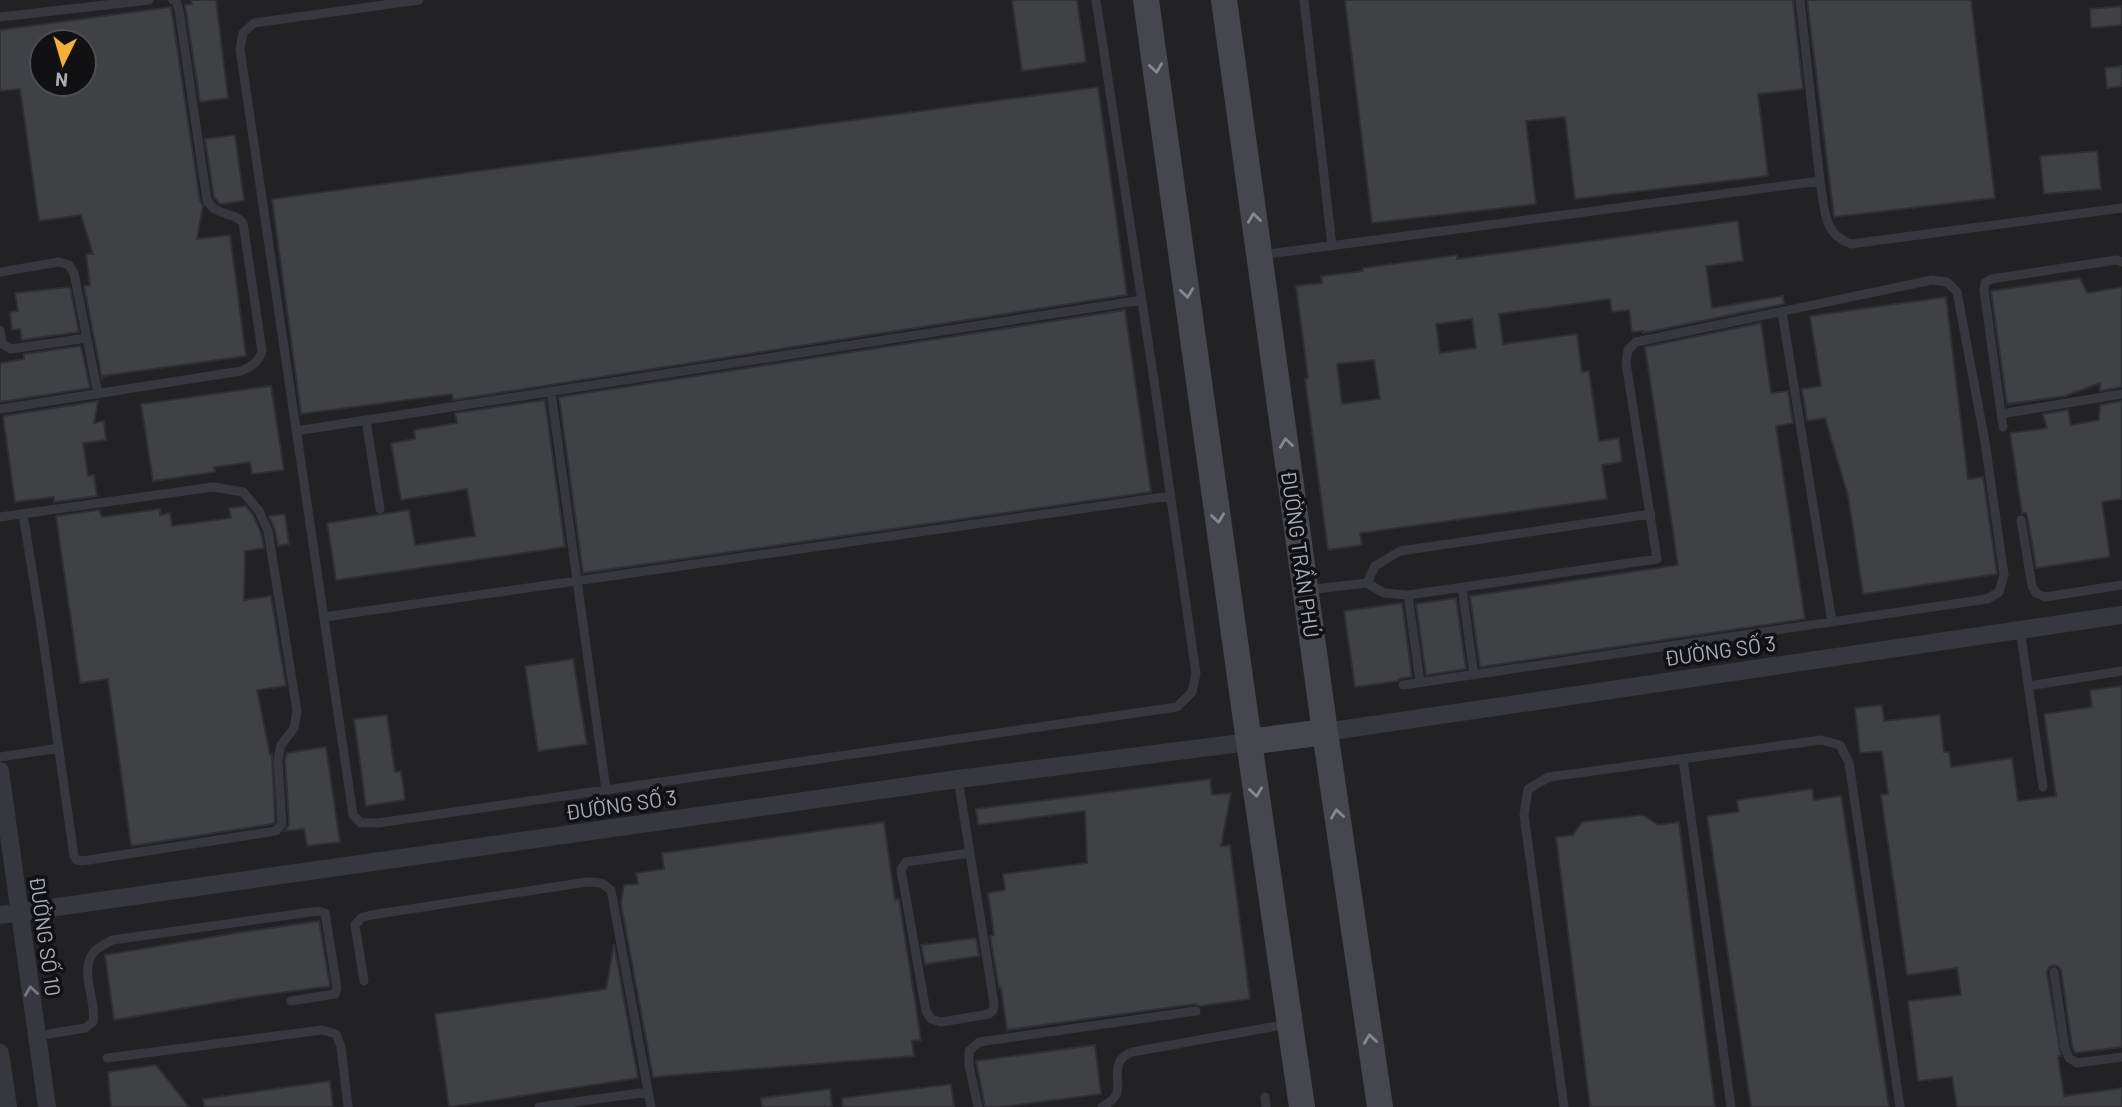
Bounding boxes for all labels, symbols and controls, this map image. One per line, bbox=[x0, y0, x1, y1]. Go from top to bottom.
north arrow bbox=[28, 28, 98, 98]
one-way arrow bbox=[1148, 62, 1163, 73]
text: N bbox=[54, 68, 69, 92]
one-way arrow bbox=[1247, 212, 1262, 224]
one-way arrow bbox=[1179, 287, 1194, 299]
one-way arrow bbox=[1278, 438, 1293, 449]
street label: ĐƯỜNG TRẦN PHÚ bbox=[1277, 469, 1326, 639]
one-way arrow bbox=[1210, 512, 1225, 524]
street label: ĐƯỜNG SỐ 3 bbox=[1663, 630, 1777, 670]
street label: ĐƯỜNG SỐ 3 bbox=[564, 784, 678, 824]
one-way arrow bbox=[1248, 786, 1263, 798]
one-way arrow bbox=[1330, 808, 1345, 820]
street label: ĐƯỜNG SỐ 10 bbox=[25, 874, 67, 998]
one-way arrow bbox=[24, 985, 39, 997]
one-way arrow bbox=[1363, 1034, 1378, 1045]

